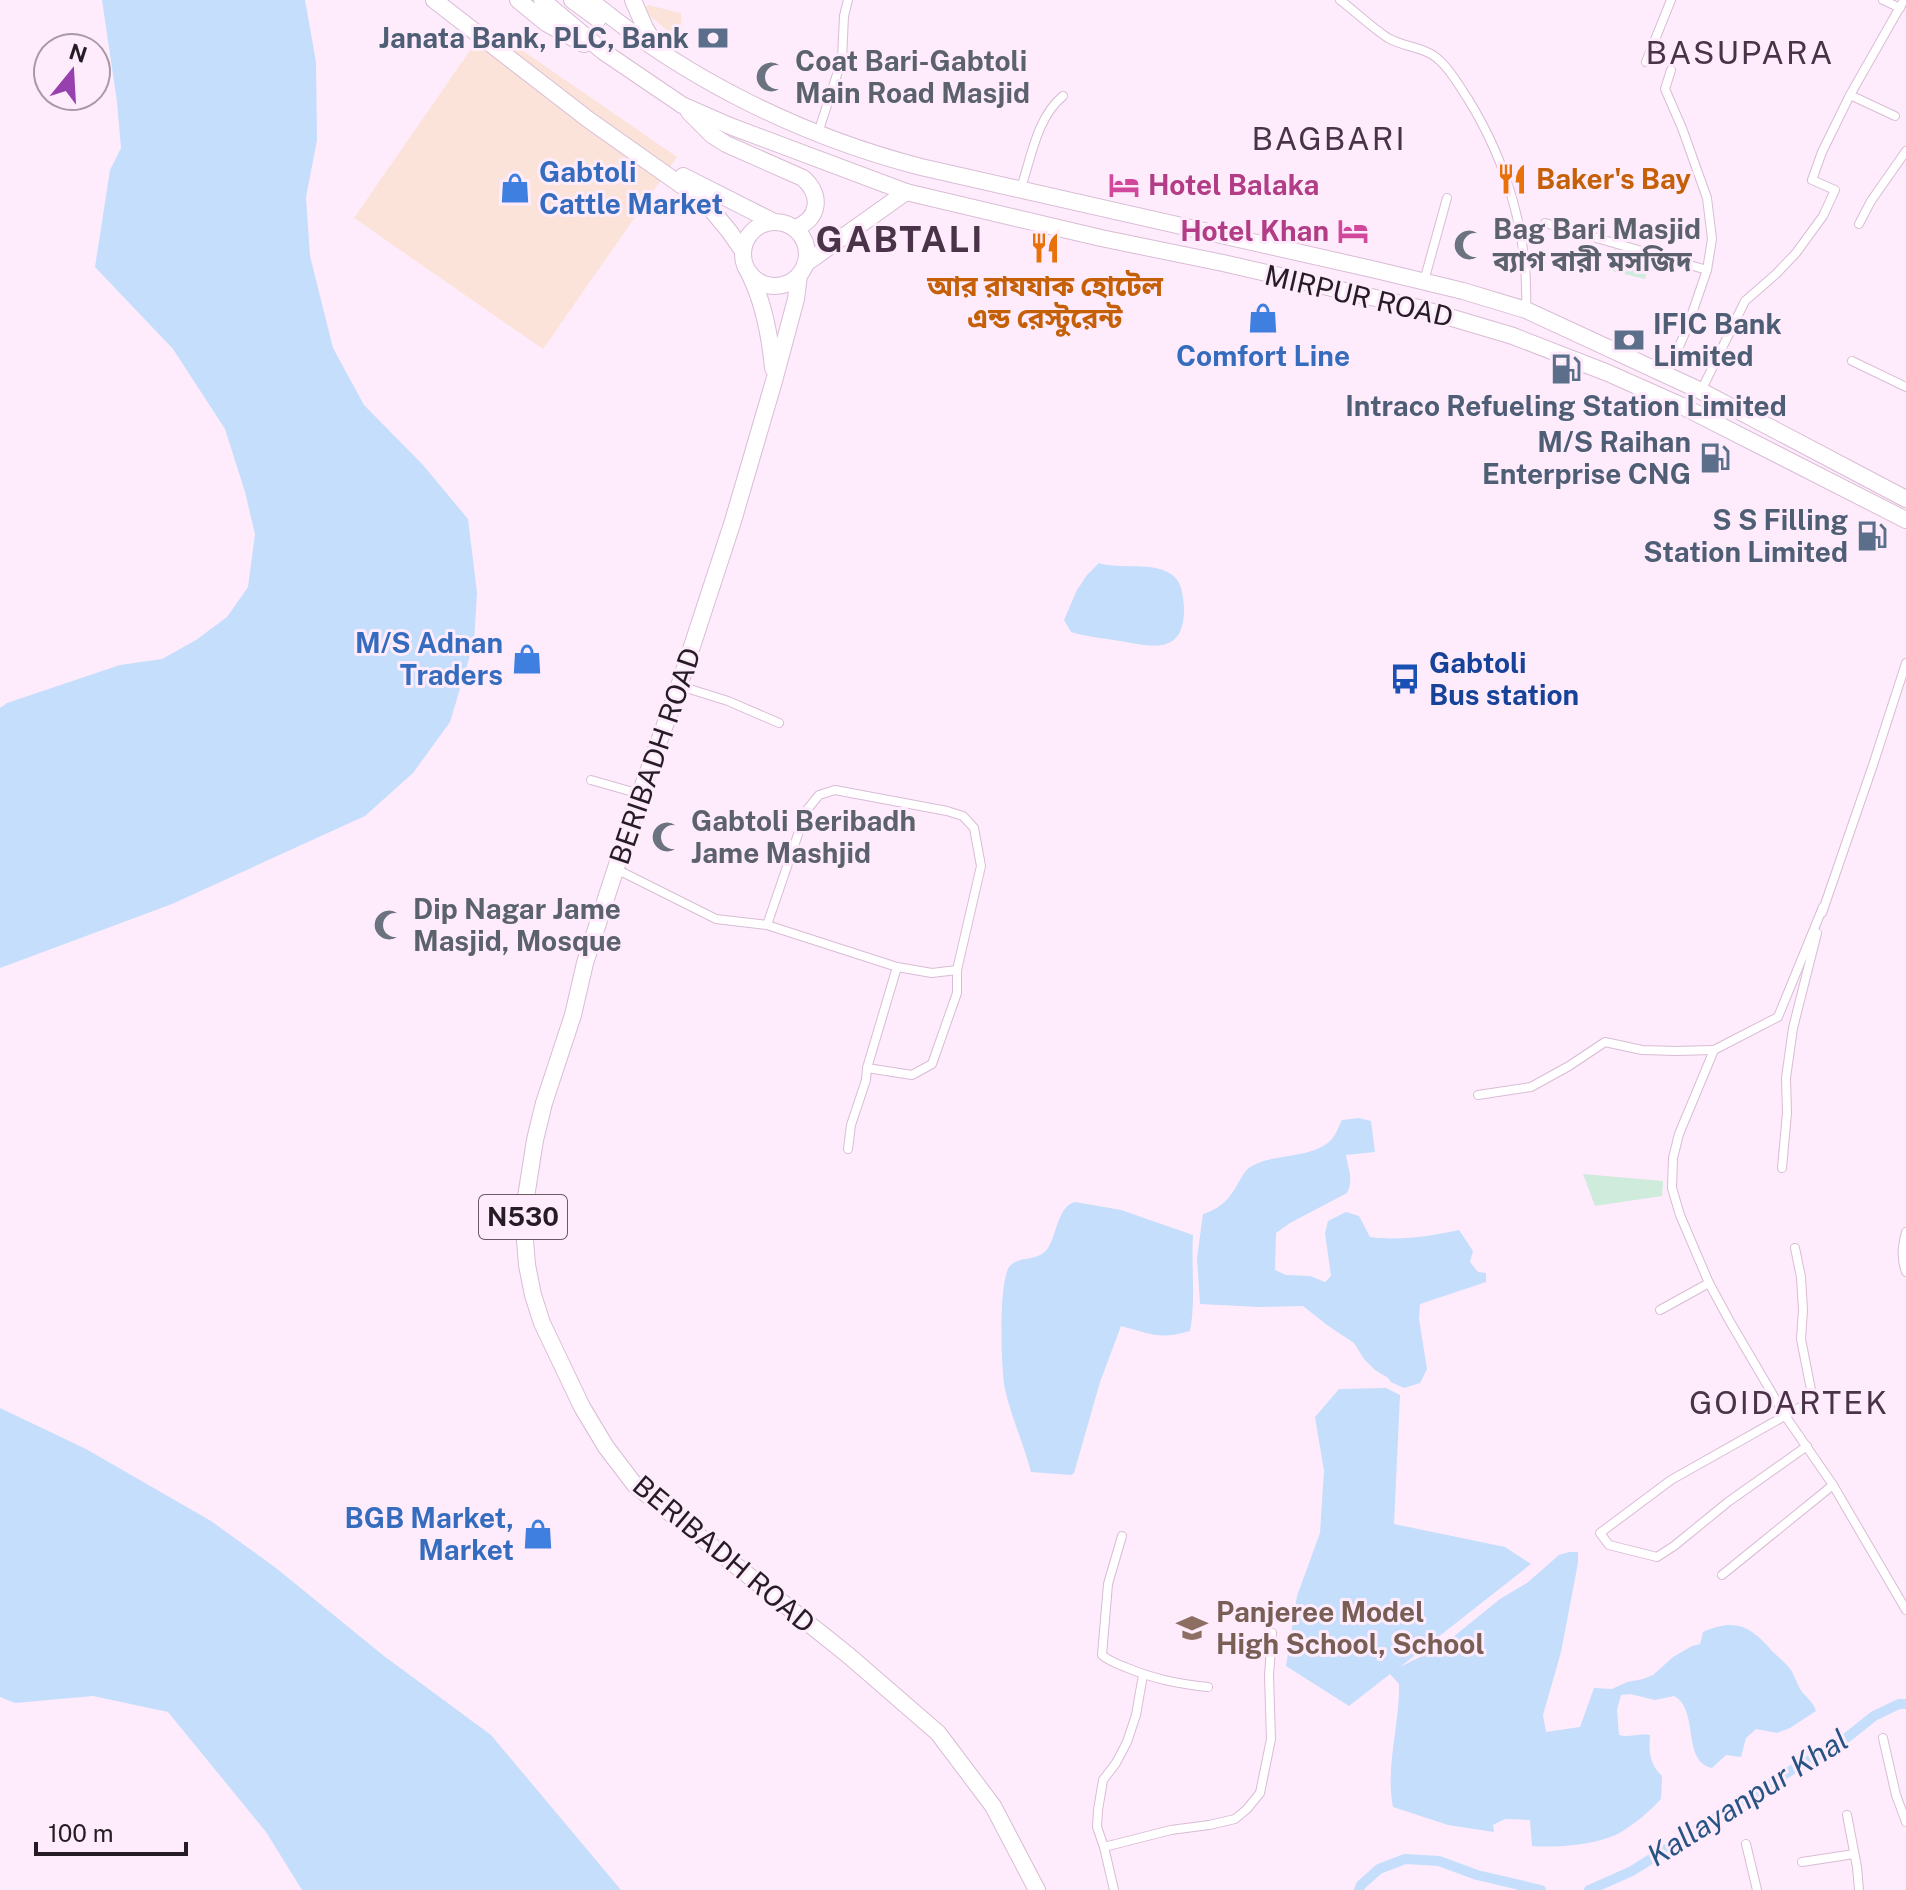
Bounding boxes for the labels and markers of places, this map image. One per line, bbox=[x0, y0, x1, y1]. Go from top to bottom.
place label: Janata Bank, PLC, Bank bbox=[379, 21, 689, 54]
bank icon: Janata Bank, PLC, Bank bbox=[696, 21, 730, 55]
place label: Coat Bari-Gabtoli Main Road Masjid bbox=[795, 44, 1030, 109]
mosque icon: Coat Bari-Gabtoli Main Road Masjid bbox=[754, 60, 788, 94]
place label: Gabtoli Cattle Market bbox=[539, 155, 723, 220]
restaurant icon: Baker's Bay bbox=[1495, 162, 1529, 196]
place label: Baker's Bay bbox=[1536, 162, 1691, 195]
hotel icon: Hotel Balaka bbox=[1107, 168, 1141, 202]
place label: Hotel Balaka bbox=[1148, 168, 1319, 201]
shop icon: Gabtoli Cattle Market bbox=[498, 171, 532, 205]
place label: Bag Bari Masjid ব্যাগ বারী মসজিদ bbox=[1492, 212, 1701, 277]
place label: Hotel Khan bbox=[1180, 214, 1329, 247]
hotel icon: Hotel Khan bbox=[1336, 214, 1370, 248]
mosque icon: Bag Bari Masjid ব্যাগ বারী মসজিদ bbox=[1452, 228, 1486, 262]
restaurant icon: আর রাযযাক হোটেল এন্ড রেস্টুরেন্ট bbox=[1028, 231, 1062, 265]
place label: আর রাযযাক হোটেল এন্ড রেস্টুরেন্ট bbox=[926, 269, 1164, 337]
shop icon: Comfort Line bbox=[1246, 301, 1280, 335]
place label: IFIC Bank Limited bbox=[1653, 307, 1782, 372]
bank icon: IFIC Bank Limited bbox=[1612, 323, 1646, 357]
place label: Comfort Line bbox=[1176, 339, 1350, 372]
fuel station icon: Intraco Refueling Station Limited bbox=[1549, 352, 1583, 386]
place label: Intraco Refueling Station Limited bbox=[1345, 389, 1787, 422]
place label: M/S Raihan Enterprise CNG bbox=[1482, 425, 1691, 490]
fuel station icon: M/S Raihan Enterprise CNG bbox=[1698, 441, 1732, 475]
place label: S S Filling Station Limited bbox=[1643, 503, 1848, 568]
fuel station icon: S S Filling Station Limited bbox=[1855, 519, 1889, 553]
place label: M/S Adnan Traders bbox=[355, 626, 503, 691]
shop icon: M/S Adnan Traders bbox=[510, 642, 544, 676]
place label: Gabtoli Bus station bbox=[1429, 646, 1579, 711]
bus stop icon: Gabtoli Bus station bbox=[1388, 662, 1422, 696]
place label: Gabtoli Beribadh Jame Mashjid bbox=[691, 804, 916, 869]
mosque icon: Gabtoli Beribadh Jame Mashjid bbox=[650, 820, 684, 854]
place label: Dip Nagar Jame Masjid, Mosque bbox=[413, 892, 622, 957]
mosque icon: Dip Nagar Jame Masjid, Mosque bbox=[372, 908, 406, 942]
place label: BGB Market, Market bbox=[345, 1501, 514, 1566]
shop icon: BGB Market, Market bbox=[521, 1517, 555, 1551]
place label: Panjeree Model High School, School bbox=[1216, 1595, 1485, 1660]
school or university icon: Panjeree Model High School, School bbox=[1175, 1611, 1209, 1645]

